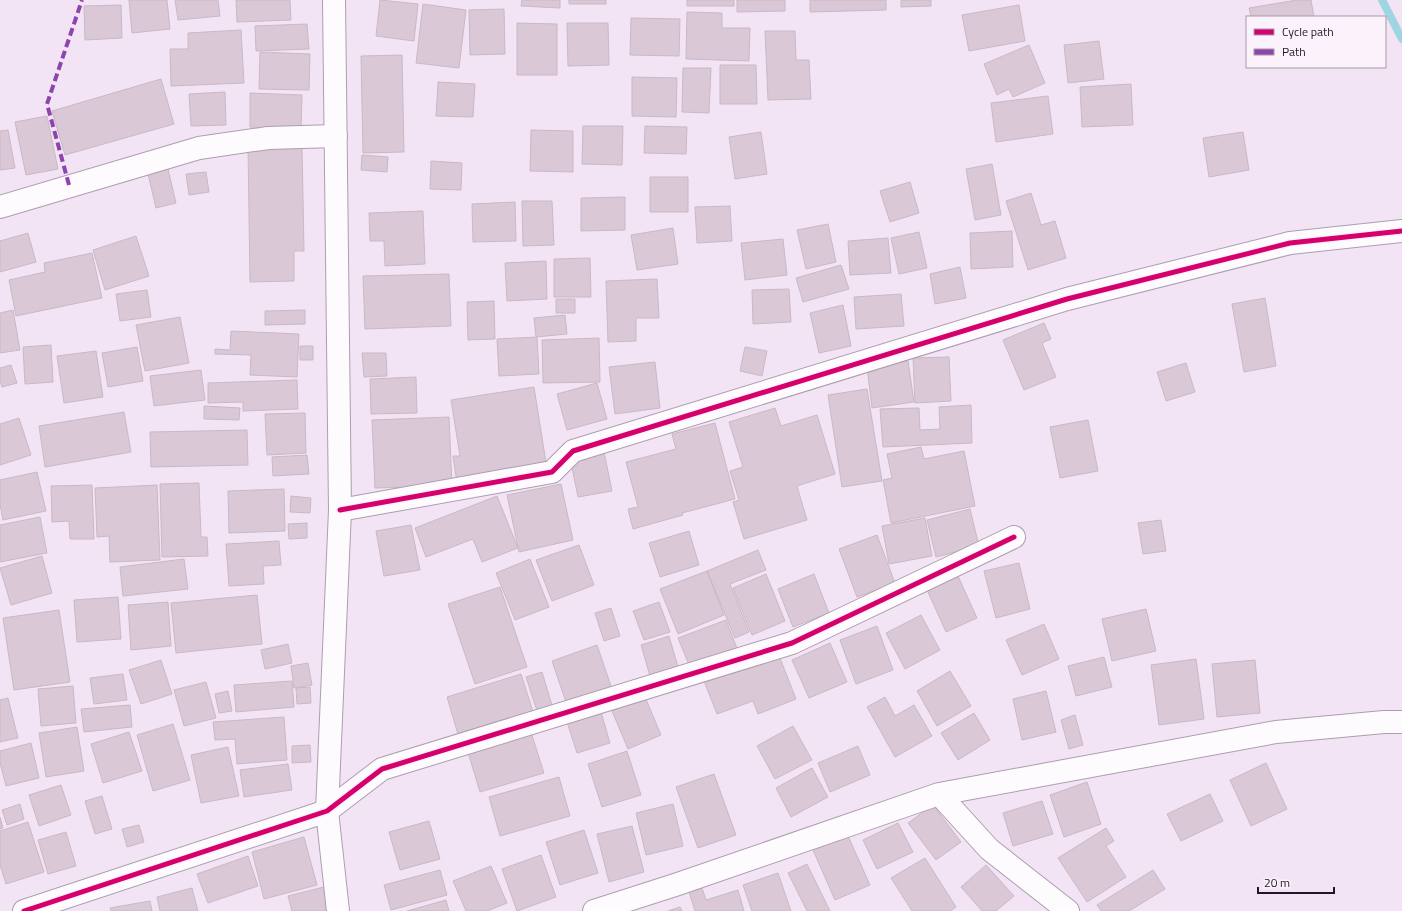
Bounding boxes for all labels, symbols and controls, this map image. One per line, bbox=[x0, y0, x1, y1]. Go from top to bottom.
legend bbox=[1246, 16, 1386, 68]
text: Cycle path bbox=[1282, 22, 1334, 41]
text: Path bbox=[1282, 42, 1306, 61]
scale bar bbox=[1258, 869, 1334, 895]
text: 20 m bbox=[1264, 873, 1290, 892]

